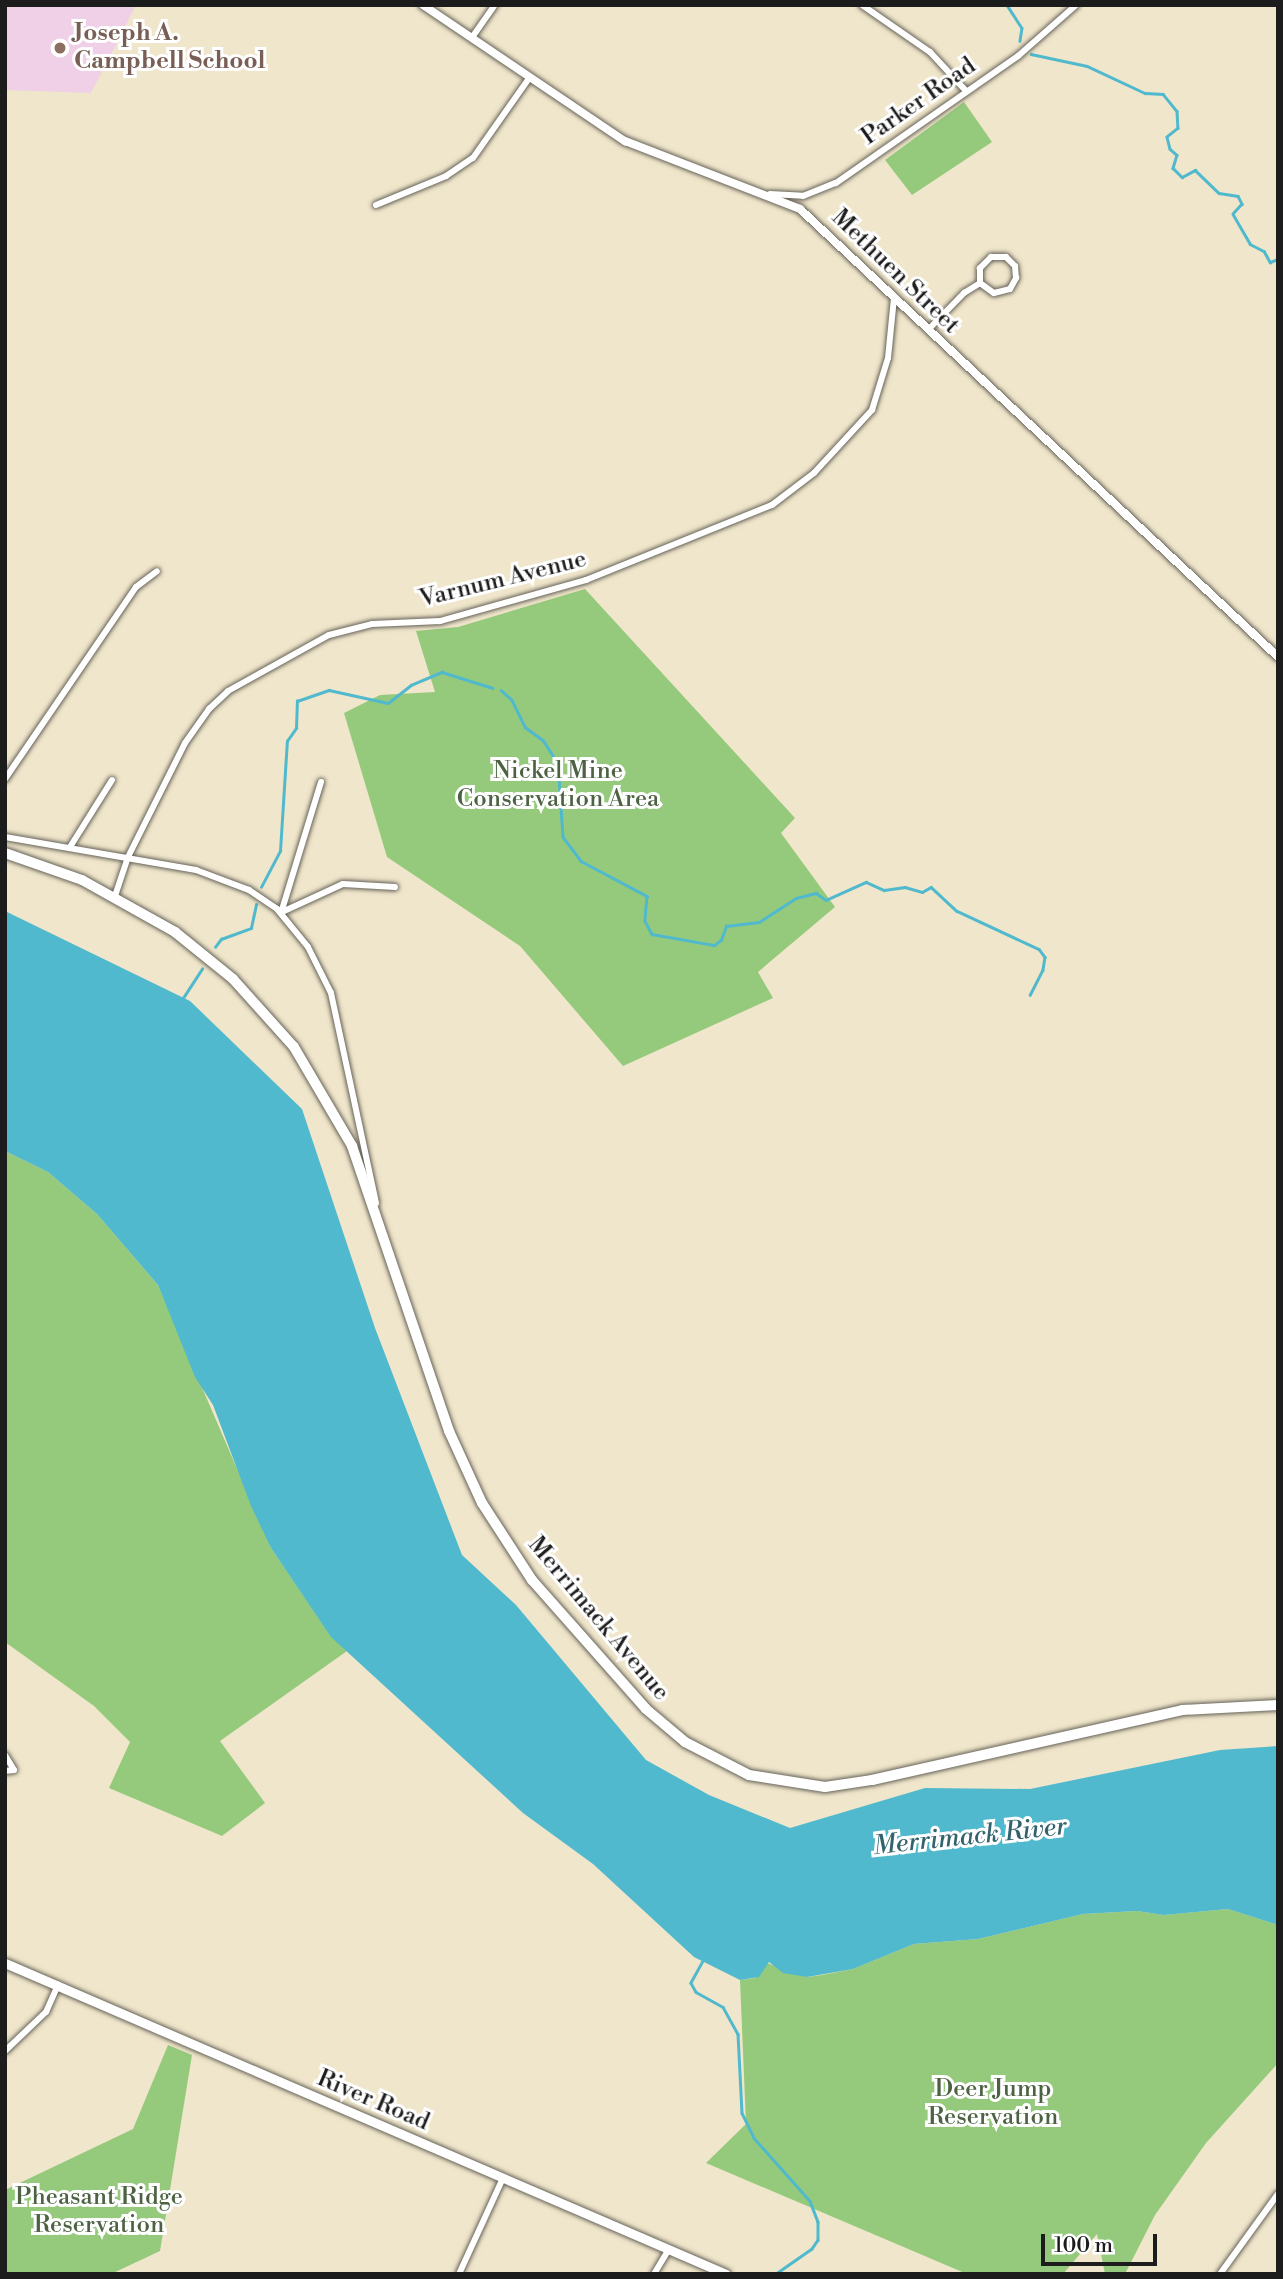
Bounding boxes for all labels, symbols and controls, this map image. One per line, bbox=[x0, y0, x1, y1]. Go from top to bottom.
place label: Joseph A. Campbell School bbox=[74, 20, 265, 76]
marker: Joseph A. Campbell School bbox=[52, 40, 68, 56]
street label: Parker Road bbox=[856, 52, 982, 152]
street label: Methuen Street bbox=[825, 204, 965, 340]
street label: Varnum Avenue bbox=[417, 545, 589, 615]
park label: Nickel Mine Conservation Area bbox=[457, 758, 659, 814]
street label: Merrimack Avenue bbox=[521, 1531, 675, 1707]
water label: Merrimack River bbox=[872, 1811, 1068, 1863]
street label: River Road bbox=[313, 2064, 433, 2138]
park label: Deer Jump Reservation bbox=[928, 2076, 1058, 2132]
park label: Pheasant Ridge Reservation bbox=[15, 2184, 183, 2240]
scale bar bbox=[1045, 2220, 1160, 2264]
text: 100 m bbox=[1054, 2233, 1113, 2259]

